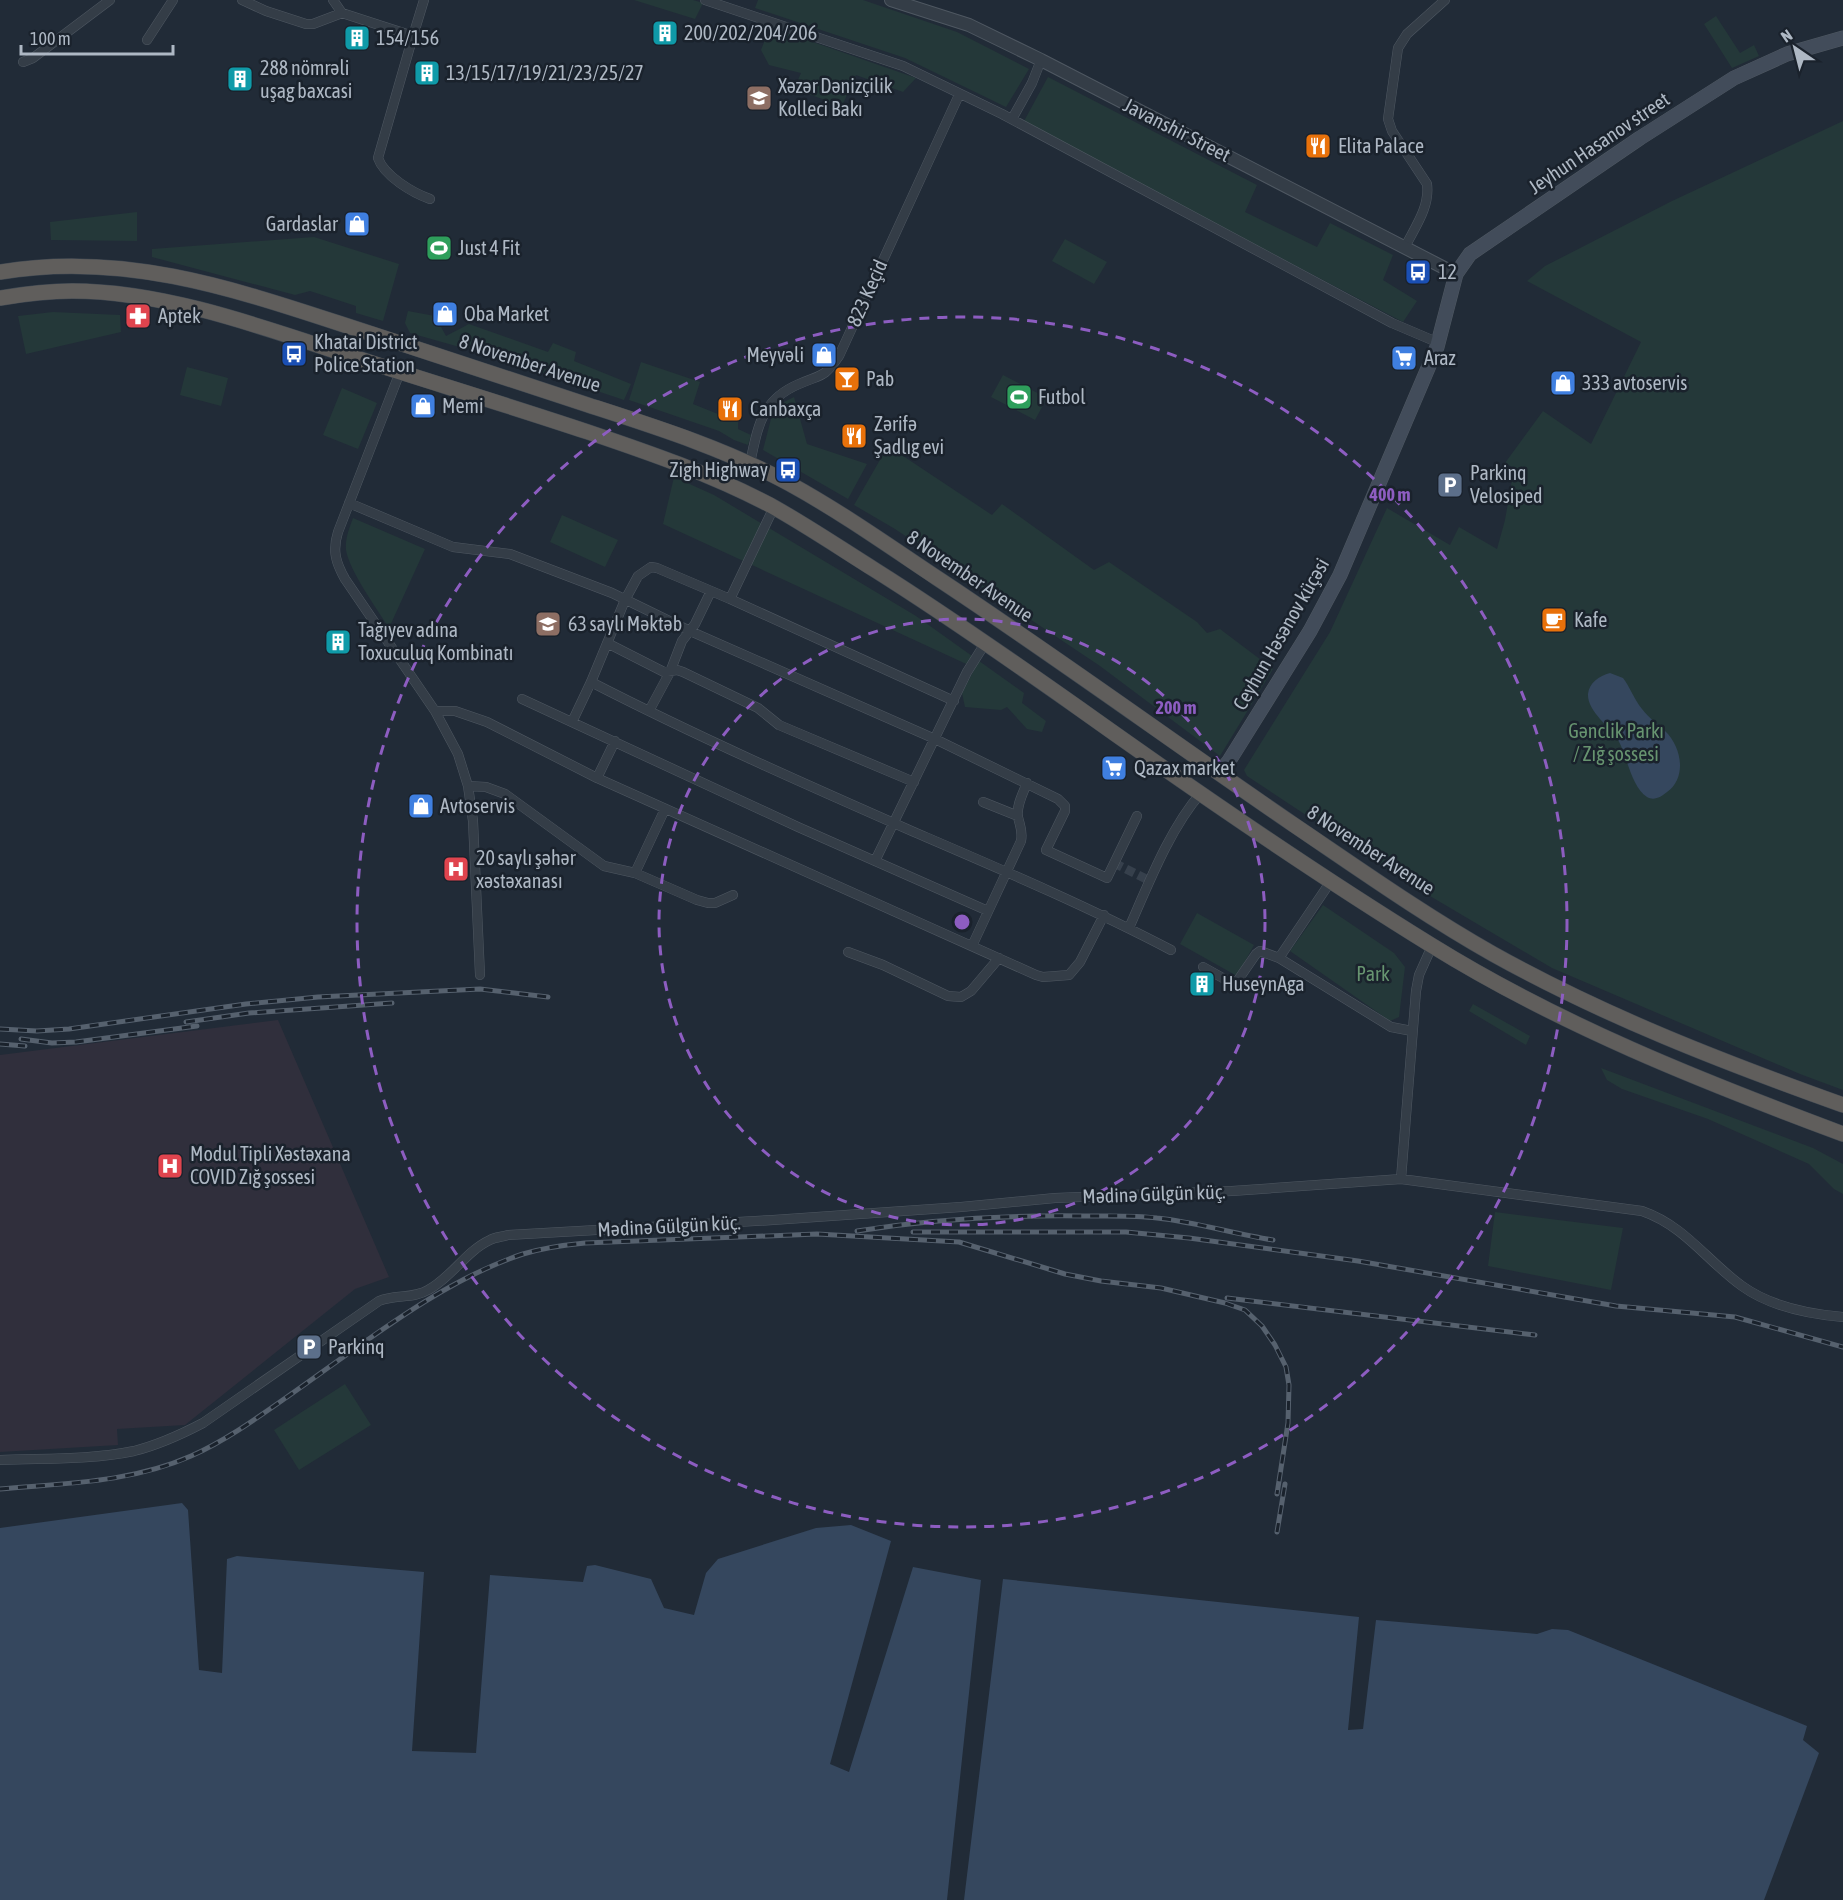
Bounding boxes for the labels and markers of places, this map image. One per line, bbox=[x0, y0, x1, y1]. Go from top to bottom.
building icon: 200/202/204/206 bbox=[650, 18, 680, 48]
place label: 200/202/204/206 bbox=[684, 21, 817, 44]
building icon: 154/156 bbox=[342, 23, 372, 53]
place label: 154/156 bbox=[376, 26, 439, 49]
place label: 288 nömrəli uşag baxcasi bbox=[260, 56, 352, 102]
building icon: 13/15/17/19/21/23/25/27 bbox=[412, 58, 442, 88]
place label: 13/15/17/19/21/23/25/27 bbox=[446, 61, 644, 84]
building icon: 288 nömrəli uşag baxcasi bbox=[225, 64, 255, 94]
place label: Xəzər Dənizçilik Kolleci Bakı bbox=[778, 74, 893, 120]
school or university icon: Xəzər Dənizçilik Kolleci Bakı bbox=[744, 83, 774, 113]
restaurant icon: Elita Palace bbox=[1303, 131, 1333, 161]
place label: Elita Palace bbox=[1338, 134, 1424, 157]
shop icon: Gardaslar bbox=[342, 209, 372, 239]
place label: Gardaslar bbox=[266, 212, 339, 235]
sports icon: Just 4 Fit bbox=[424, 233, 454, 263]
place label: Just 4 Fit bbox=[458, 236, 520, 259]
bus stop icon: 12 bbox=[1403, 257, 1433, 287]
place label: 12 bbox=[1438, 260, 1457, 283]
shop icon: Oba Market bbox=[430, 299, 460, 329]
pharmacy icon: Aptek bbox=[123, 301, 153, 331]
place label: Oba Market bbox=[464, 302, 549, 325]
place label: Aptek bbox=[158, 304, 201, 327]
place label: Khatai District Police Station bbox=[314, 330, 418, 376]
bus stop icon: Khatai District Police Station bbox=[279, 339, 309, 369]
shop icon: Meyvəli bbox=[809, 340, 839, 370]
place label: Meyvəli bbox=[746, 343, 804, 366]
supermarket icon: Araz bbox=[1389, 343, 1419, 373]
place label: Araz bbox=[1424, 346, 1456, 369]
bar icon: Pab bbox=[832, 364, 862, 394]
place label: Pab bbox=[866, 367, 894, 390]
shop icon: 333 avtoservis bbox=[1548, 368, 1578, 398]
place label: 333 avtoservis bbox=[1582, 371, 1687, 394]
sports icon: Futbol bbox=[1004, 382, 1034, 412]
place label: Futbol bbox=[1038, 385, 1086, 408]
shop icon: Memi bbox=[408, 391, 438, 421]
place label: Memi bbox=[442, 394, 483, 417]
restaurant icon: Canbaxça bbox=[715, 394, 745, 424]
place label: Canbaxça bbox=[750, 397, 821, 420]
place label: Zərifə Şadlıg evi bbox=[874, 412, 944, 458]
restaurant icon: Zərifə Şadlıg evi bbox=[839, 421, 869, 451]
bus stop icon: Zigh Highway bbox=[773, 455, 803, 485]
place label: Zigh Highway bbox=[670, 458, 768, 481]
place label: Parkinq Velosiped bbox=[1470, 461, 1542, 507]
parking icon: Parkinq Velosiped bbox=[1435, 470, 1465, 500]
cafe icon: Kafe bbox=[1539, 605, 1569, 635]
place label: Kafe bbox=[1574, 608, 1607, 631]
school or university icon: 63 saylı Məktəb bbox=[533, 609, 563, 639]
place label: 63 saylı Məktəb bbox=[568, 612, 682, 635]
place label: Tağıyev adına Toxuculuq Kombinatı bbox=[358, 618, 513, 664]
building icon: Tağıyev adına Toxuculuq Kombinatı bbox=[323, 627, 353, 657]
supermarket icon: Qazax market bbox=[1099, 753, 1129, 783]
place label: Qazax market bbox=[1134, 756, 1235, 779]
shop icon: Avtoservis bbox=[406, 791, 436, 821]
place label: Avtoservis bbox=[440, 794, 515, 817]
place label: 20 saylı şəhər xəstəxanası bbox=[476, 846, 577, 892]
hospital icon: 20 saylı şəhər xəstəxanası bbox=[441, 854, 471, 884]
centre of rings bbox=[952, 912, 972, 932]
building icon: HuseynAga bbox=[1187, 969, 1217, 999]
place label: HuseynAga bbox=[1222, 972, 1304, 995]
place label: Modul Tipli Xəstəxana COVID Zığ şossesi bbox=[190, 1142, 351, 1188]
hospital icon: Modul Tipli Xəstəxana COVID Zığ şossesi bbox=[155, 1151, 185, 1181]
parking icon: Parkinq bbox=[294, 1332, 324, 1362]
place label: Parkinq bbox=[328, 1335, 385, 1358]

